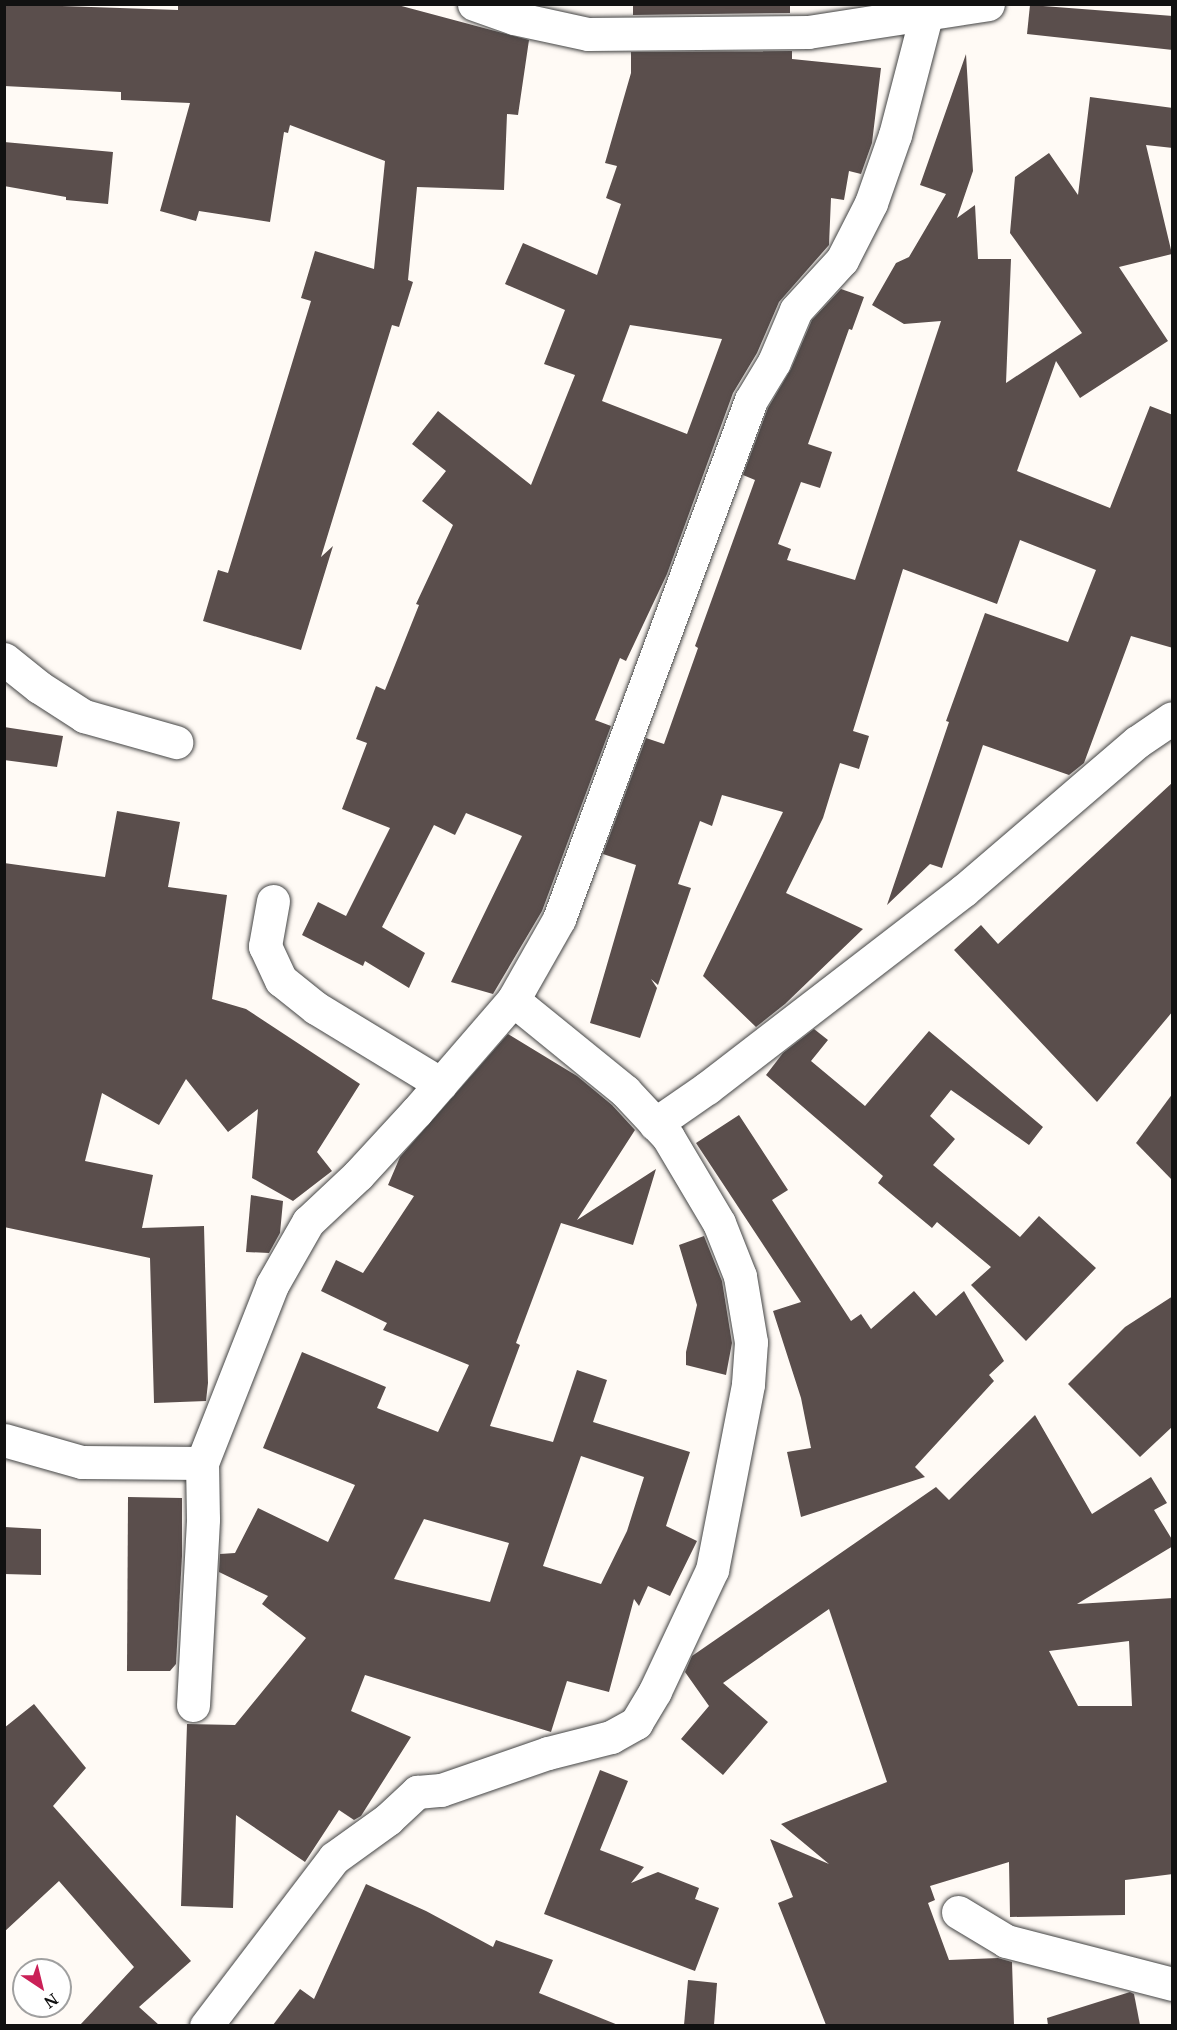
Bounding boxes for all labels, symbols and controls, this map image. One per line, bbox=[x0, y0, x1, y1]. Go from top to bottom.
north arrow bbox=[12, 1958, 72, 2018]
text: N bbox=[40, 1988, 63, 2014]

